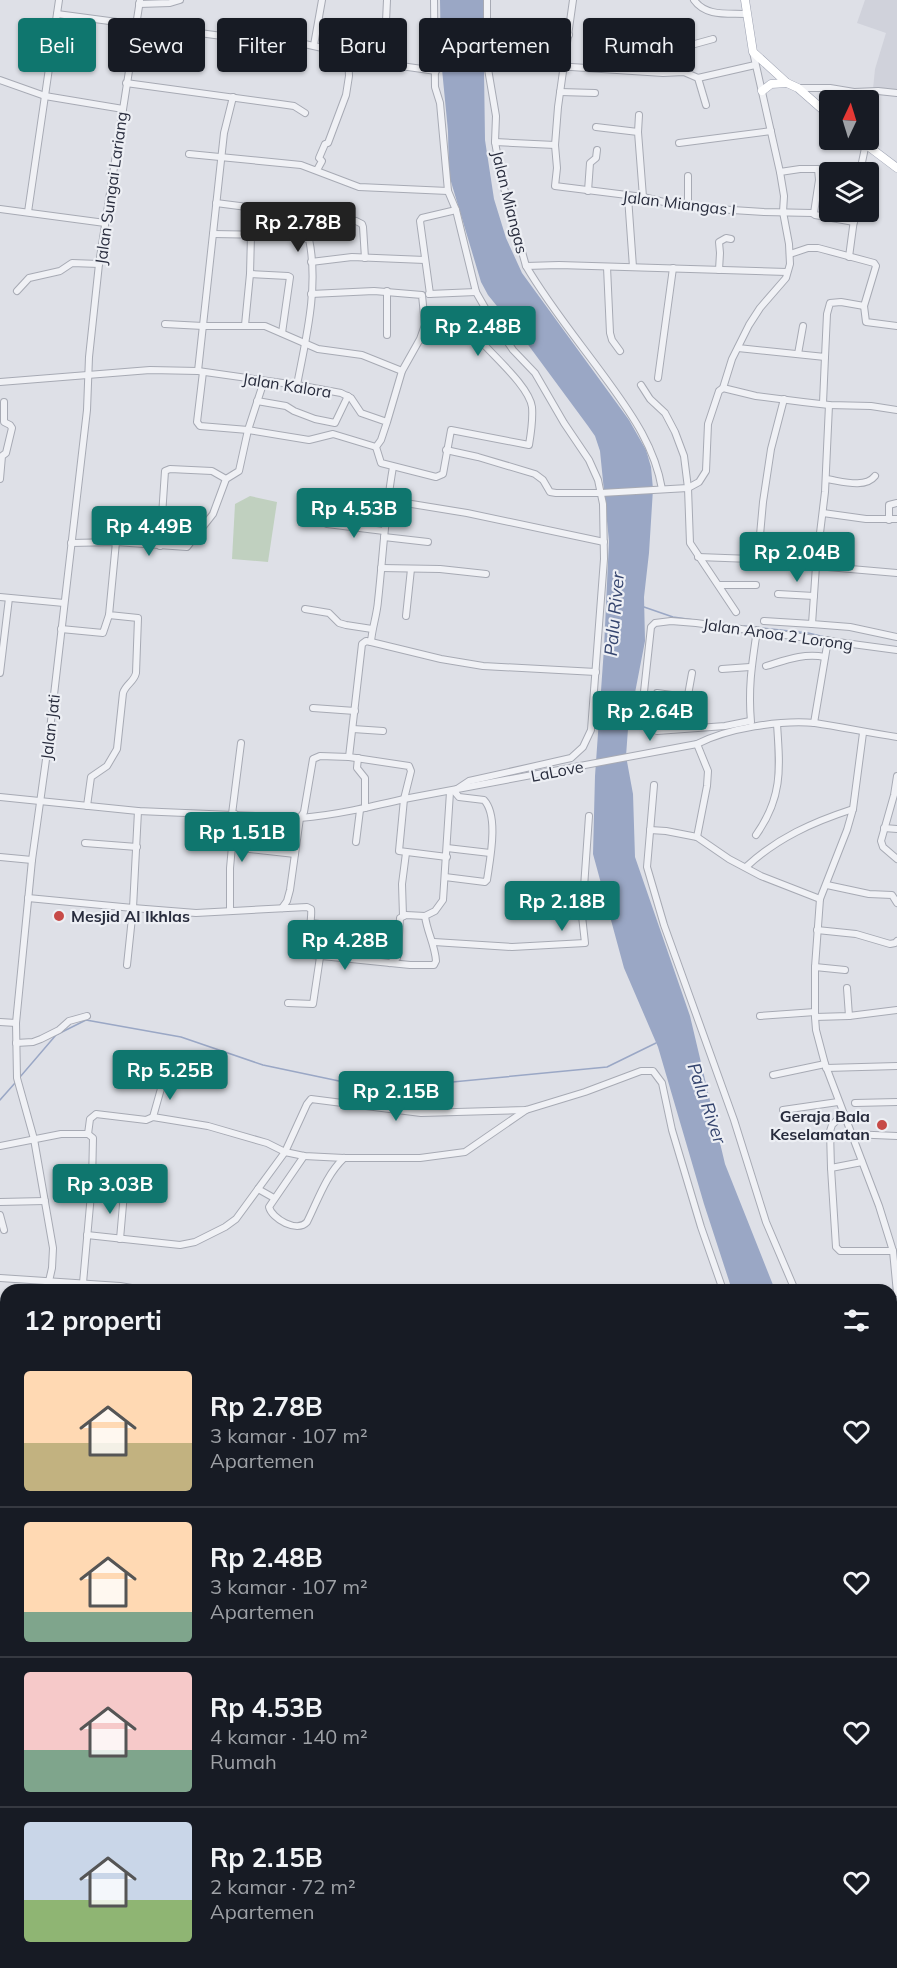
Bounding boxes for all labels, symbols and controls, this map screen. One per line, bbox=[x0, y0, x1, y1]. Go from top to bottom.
chip: Beli bbox=[18, 18, 96, 72]
chip: Sewa bbox=[108, 18, 205, 72]
chip: Filter bbox=[217, 18, 307, 72]
chip: Baru bbox=[319, 18, 407, 72]
chip: Apartemen bbox=[419, 18, 571, 72]
chip: Rumah bbox=[583, 18, 695, 72]
north arrow bbox=[819, 90, 879, 150]
map controls bbox=[819, 90, 879, 222]
street label: Jalan Sungai Lariang bbox=[90, 110, 132, 266]
street label: Jalan Miangas bbox=[488, 148, 532, 256]
button: layers bbox=[819, 162, 879, 222]
street label: Jalan Miangas I bbox=[621, 186, 737, 220]
pin: Rp 2.78B bbox=[236, 202, 360, 253]
text: Rp 2.78B bbox=[255, 209, 341, 234]
pin: Rp 2.48B bbox=[416, 306, 540, 357]
text: Rp 2.48B bbox=[435, 313, 521, 338]
street label: Jalan Kalora bbox=[241, 368, 333, 402]
pin: Rp 4.53B bbox=[292, 488, 416, 539]
text: Rp 4.53B bbox=[311, 495, 397, 520]
pin: Rp 4.49B bbox=[87, 506, 211, 557]
text: Rp 4.49B bbox=[106, 513, 192, 538]
pin: Rp 2.04B bbox=[735, 532, 859, 583]
text: Rp 2.04B bbox=[754, 539, 840, 564]
water label: Palu River bbox=[599, 570, 629, 657]
street label: Jalan Anoa 2 Lorong bbox=[702, 614, 854, 654]
pin: Rp 2.64B bbox=[588, 691, 712, 742]
street label: Jalan Jati bbox=[36, 693, 64, 761]
text: Rp 2.64B bbox=[607, 698, 693, 723]
street label: LaLove bbox=[529, 756, 585, 786]
pin: Rp 1.51B bbox=[180, 812, 304, 863]
text: Rp 1.51B bbox=[199, 819, 285, 844]
pin: Rp 2.18B bbox=[500, 881, 624, 932]
text: Rp 2.18B bbox=[519, 888, 605, 913]
place label: Mesjid Al Ikhlas bbox=[71, 906, 190, 926]
marker: Mesjid Al Ikhlas bbox=[52, 909, 66, 923]
pin: Rp 4.28B bbox=[283, 920, 407, 971]
text: Rp 4.28B bbox=[302, 927, 388, 952]
pin: Rp 5.25B bbox=[108, 1050, 232, 1101]
text: Rp 5.25B bbox=[127, 1057, 213, 1082]
water label: Palu River bbox=[682, 1060, 732, 1148]
pin: Rp 2.15B bbox=[334, 1071, 458, 1122]
text: Rp 2.15B bbox=[353, 1078, 439, 1103]
place label: Geraja Bala Keselamatan bbox=[770, 1106, 870, 1144]
marker: Geraja Bala Keselamatan bbox=[875, 1118, 889, 1132]
pin: Rp 3.03B bbox=[48, 1164, 172, 1215]
text: Rp 3.03B bbox=[67, 1171, 153, 1196]
text: 12 properti bbox=[24, 1304, 162, 1337]
icon: filters bbox=[840, 1304, 873, 1337]
text: Rp 2.78B bbox=[210, 1390, 323, 1423]
icon: home bbox=[72, 1395, 144, 1467]
icon: heart bbox=[840, 1415, 873, 1448]
text: 3 kamar · 107 m² bbox=[210, 1423, 368, 1448]
text: Apartemen bbox=[210, 1448, 314, 1473]
text: Rp 2.48B bbox=[210, 1541, 323, 1574]
icon: home bbox=[72, 1546, 144, 1618]
icon: heart bbox=[840, 1566, 873, 1599]
text: 3 kamar · 107 m² bbox=[210, 1574, 368, 1599]
text: Apartemen bbox=[210, 1599, 314, 1624]
text: Rp 4.53B bbox=[210, 1691, 323, 1724]
icon: home bbox=[72, 1696, 144, 1768]
icon: heart bbox=[840, 1716, 873, 1749]
text: 4 kamar · 140 m² bbox=[210, 1724, 368, 1749]
text: Rumah bbox=[210, 1749, 277, 1774]
text: Rp 2.15B bbox=[210, 1841, 323, 1874]
icon: home bbox=[72, 1846, 144, 1918]
icon: heart bbox=[840, 1866, 873, 1899]
text: 2 kamar · 72 m² bbox=[210, 1874, 356, 1899]
text: Apartemen bbox=[210, 1899, 314, 1924]

